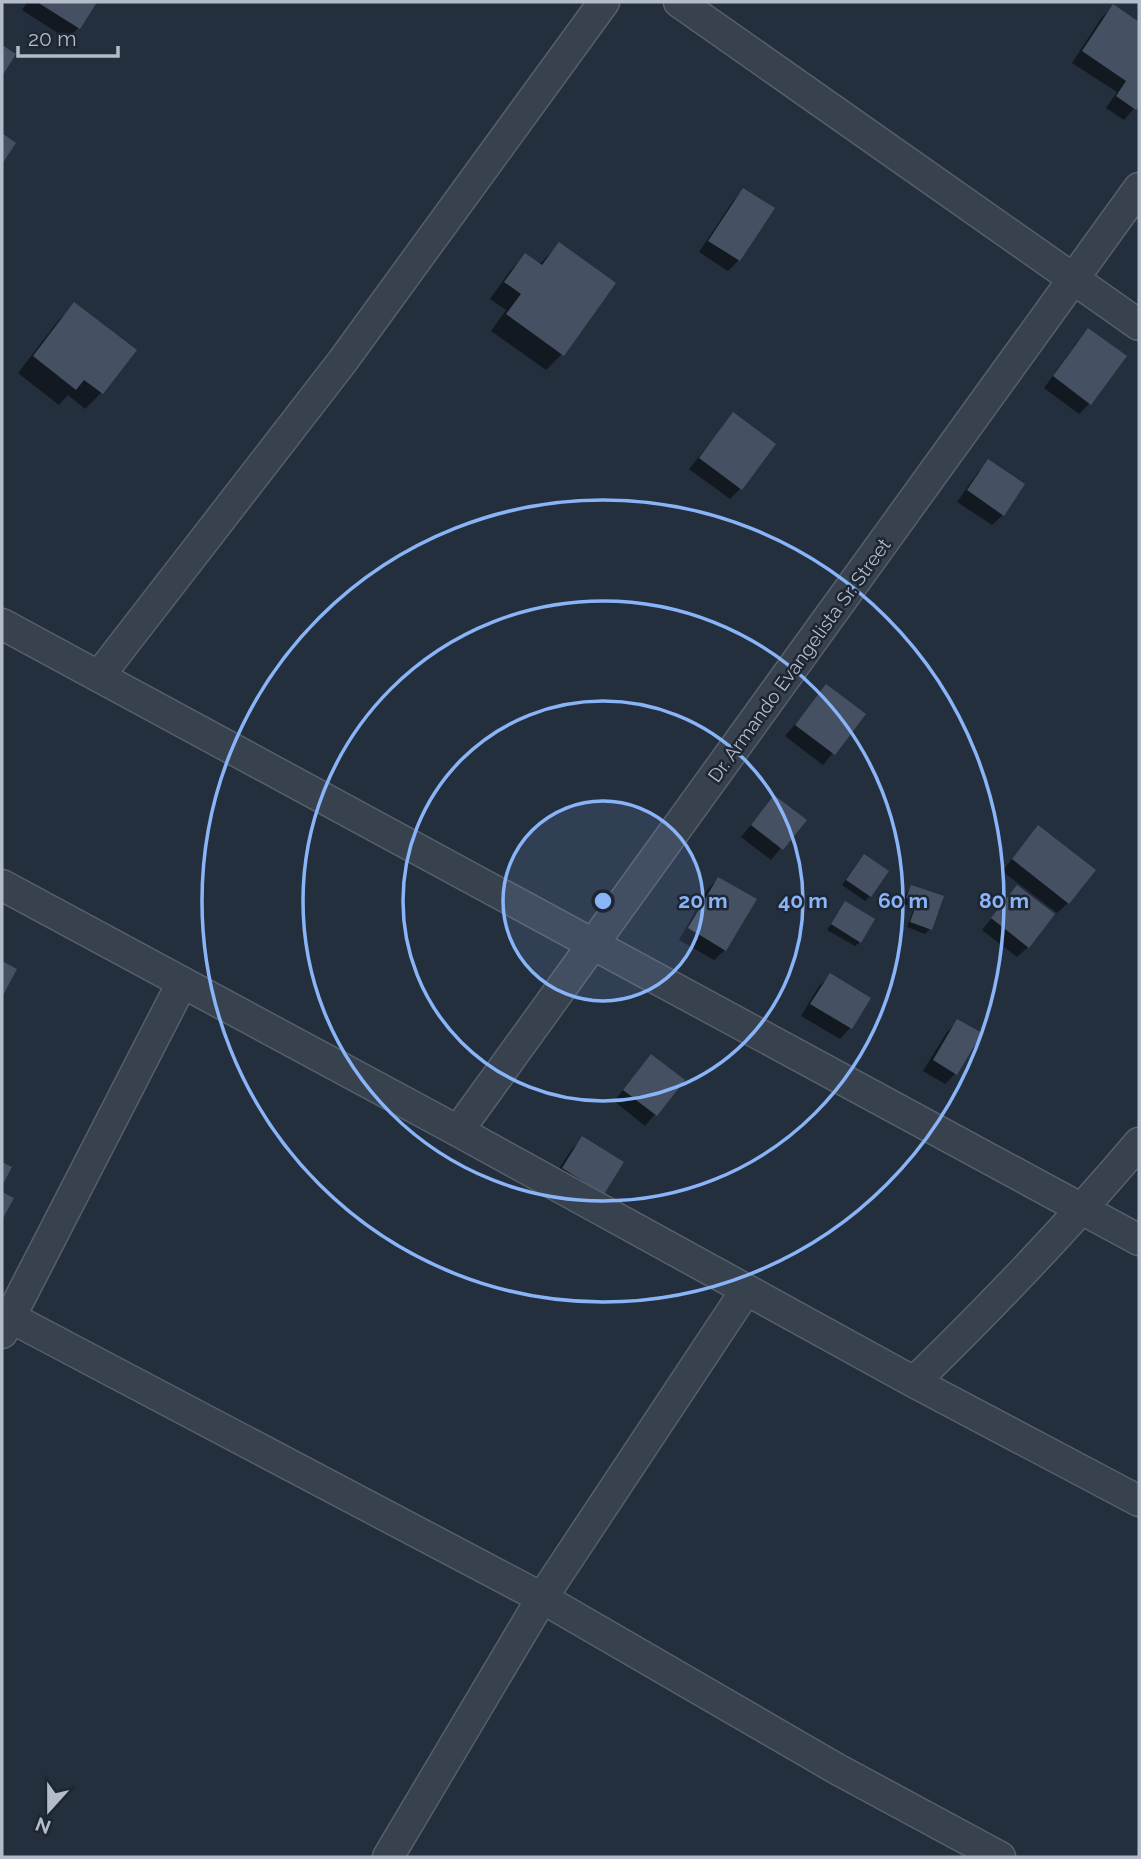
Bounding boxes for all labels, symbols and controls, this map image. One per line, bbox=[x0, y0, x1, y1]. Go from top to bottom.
scale bar bbox=[18, 14, 117, 58]
text: 20 m bbox=[28, 26, 76, 51]
street label: Dr. Armando Evangelista Sr. Street bbox=[703, 533, 895, 786]
text: 20 m bbox=[678, 888, 728, 913]
text: 40 m bbox=[778, 888, 828, 913]
text: 60 m bbox=[878, 888, 928, 913]
text: 80 m bbox=[979, 888, 1029, 913]
centre of rings bbox=[591, 889, 615, 913]
north arrow bbox=[14, 1775, 84, 1845]
text: N bbox=[32, 1813, 54, 1839]

